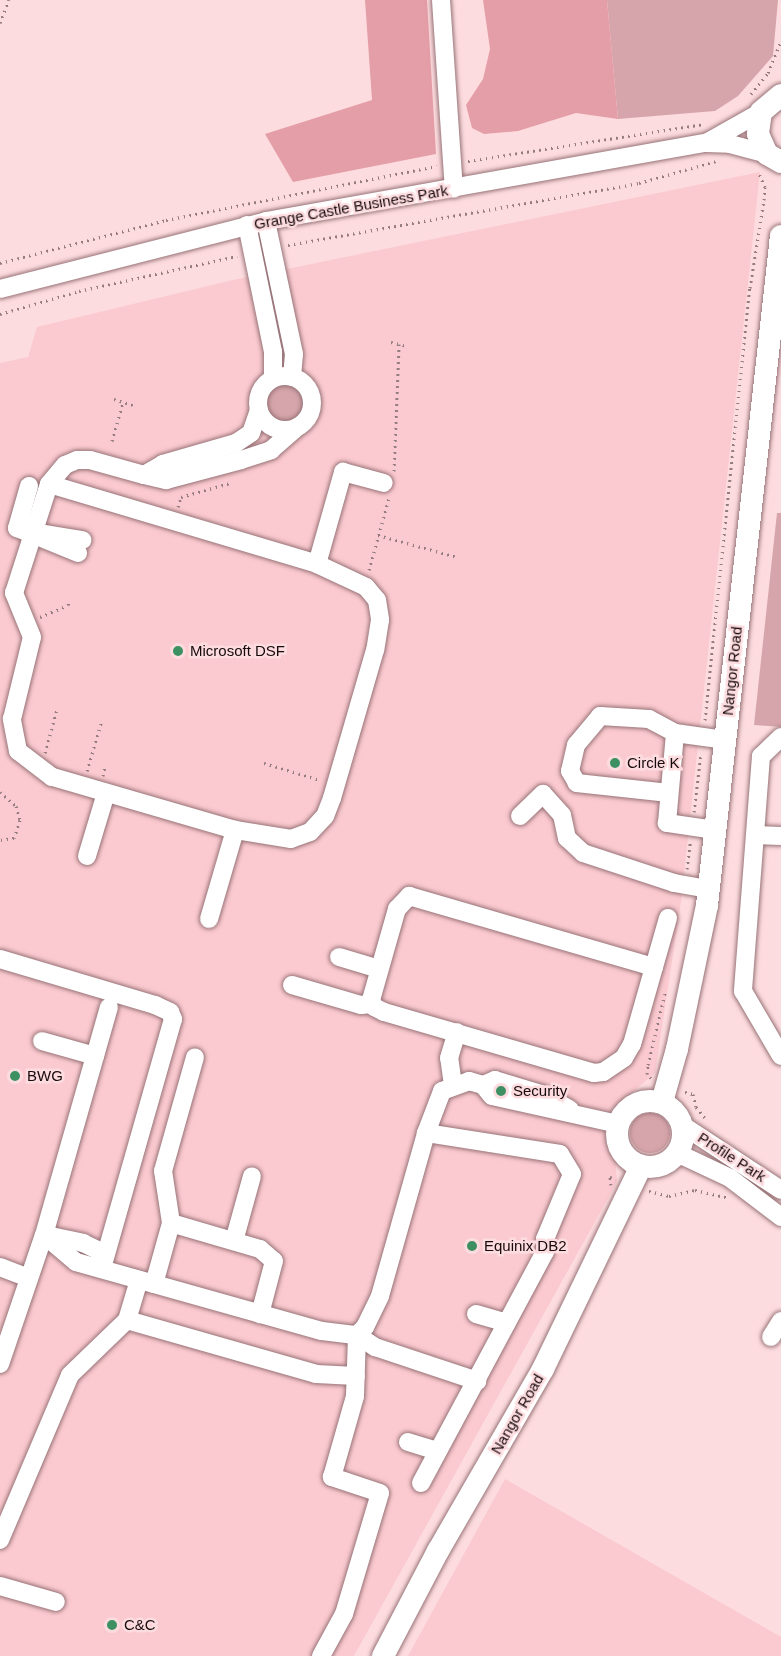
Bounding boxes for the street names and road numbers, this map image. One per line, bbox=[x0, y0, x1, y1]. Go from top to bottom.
street label: Grange Castle Business Park bbox=[253, 181, 449, 233]
street label: Nangor Road bbox=[718, 626, 746, 716]
street label: Profile Park bbox=[695, 1128, 769, 1186]
street label: Nangor Road bbox=[487, 1371, 547, 1457]

